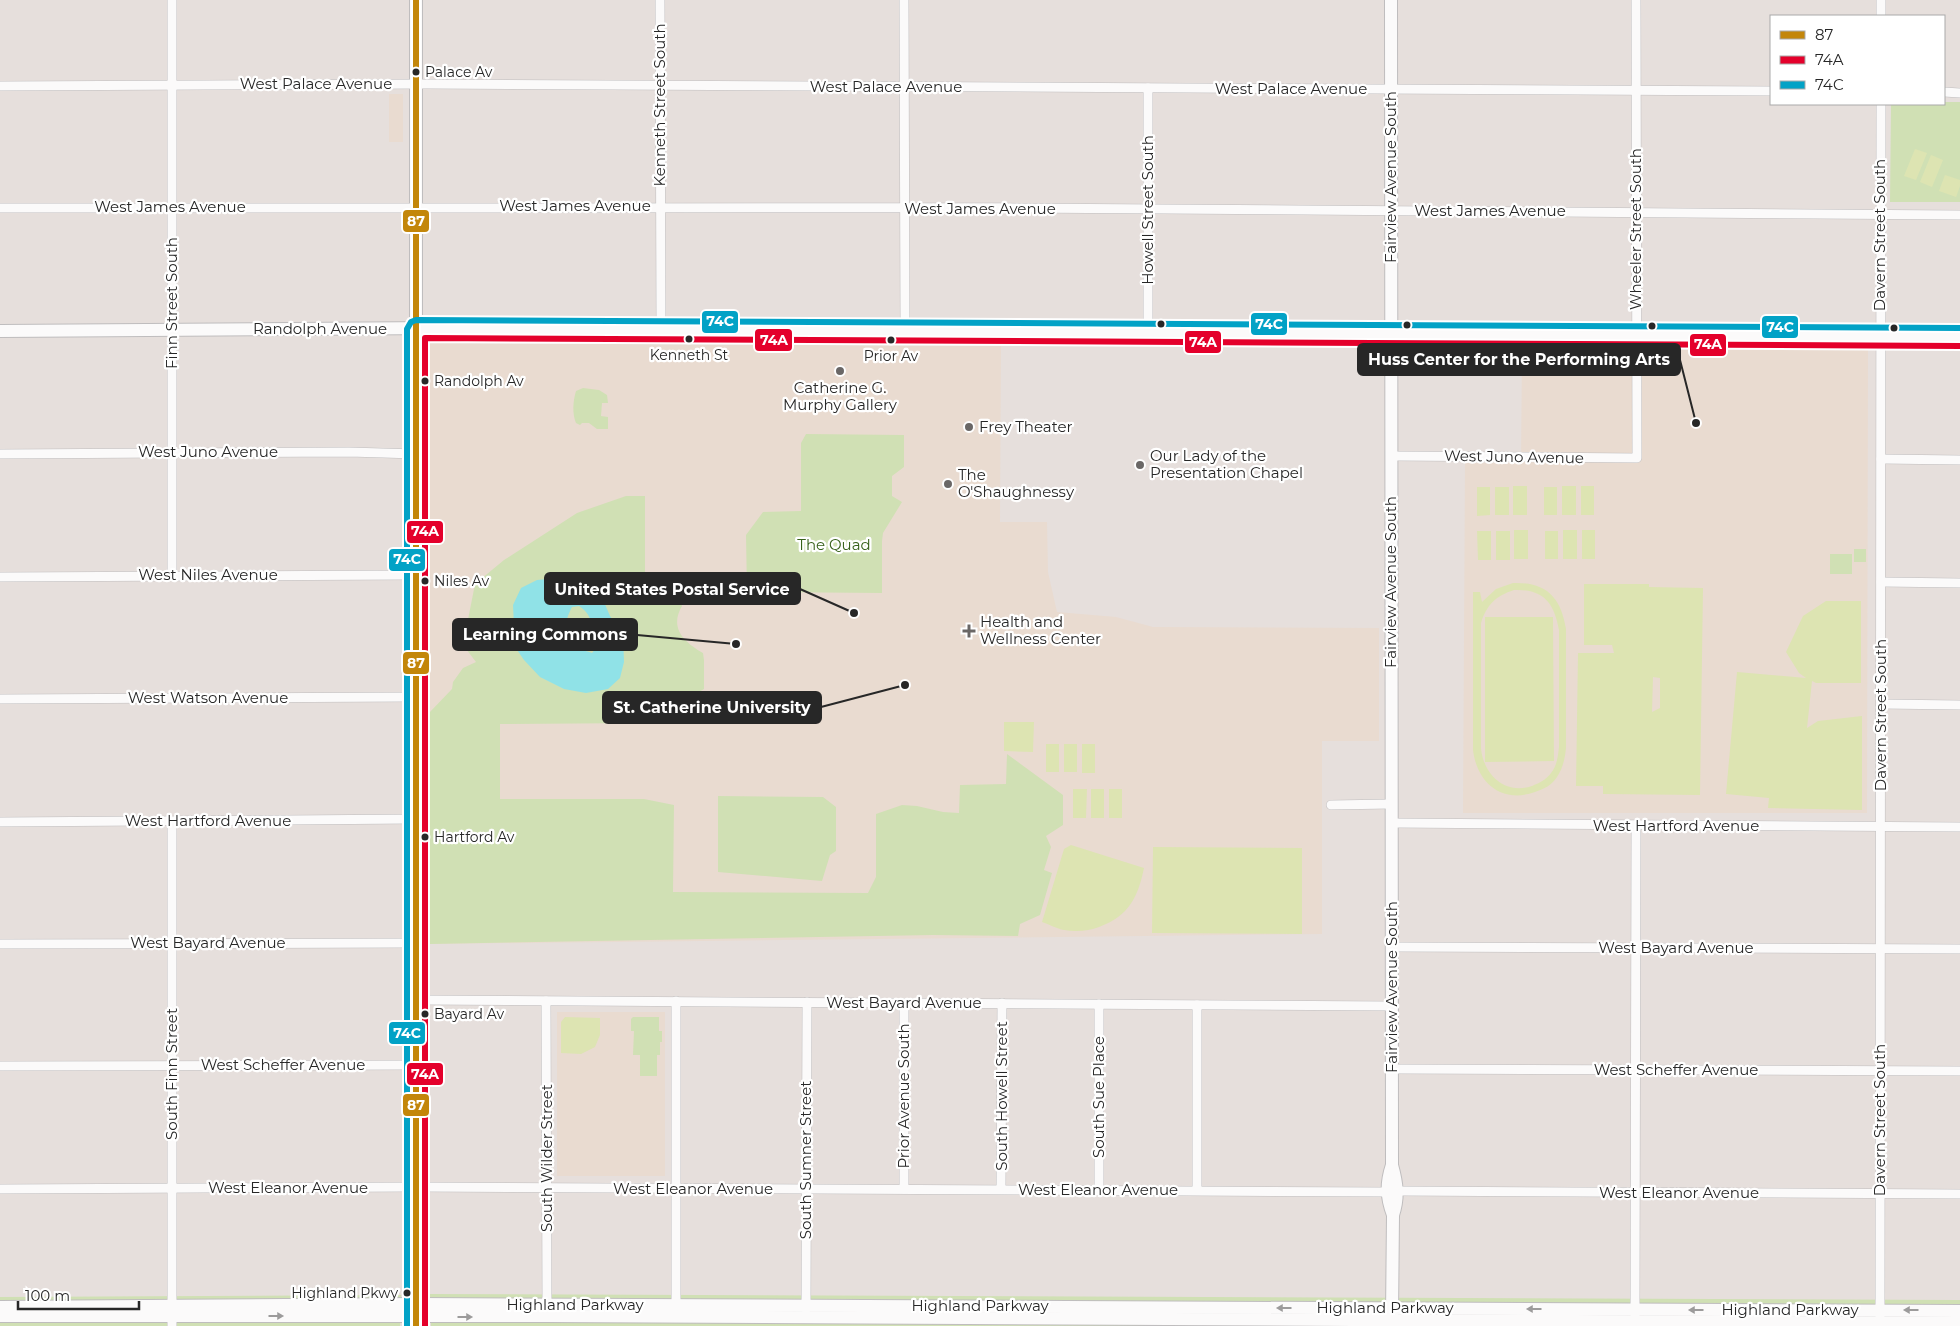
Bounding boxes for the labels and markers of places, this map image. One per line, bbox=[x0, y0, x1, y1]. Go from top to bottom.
place label: Palace Av bbox=[425, 63, 493, 81]
marker: Palace Av bbox=[411, 67, 421, 77]
unlabelled marker bbox=[1156, 319, 1166, 329]
unlabelled marker bbox=[1402, 320, 1412, 330]
unlabelled marker bbox=[1647, 321, 1657, 331]
unlabelled marker bbox=[1889, 323, 1899, 333]
marker: Kenneth St bbox=[684, 334, 694, 344]
marker: Prior Av bbox=[886, 335, 896, 345]
callout: Huss Center for the Performing Arts bbox=[1358, 344, 1680, 375]
place label: Kenneth St bbox=[650, 346, 729, 364]
place label: Prior Av bbox=[864, 347, 919, 365]
marker: Catherine G. Murphy Gallery bbox=[834, 365, 846, 377]
place label: Randolph Av bbox=[434, 372, 524, 390]
marker: Randolph Av bbox=[420, 376, 430, 386]
place label: Catherine G. Murphy Gallery bbox=[783, 378, 898, 414]
place label: Frey Theater bbox=[979, 417, 1073, 436]
marker: Frey Theater bbox=[963, 421, 975, 433]
place label: Our Lady of the Presentation Chapel bbox=[1150, 446, 1303, 482]
marker: Our Lady of the Presentation Chapel bbox=[1134, 459, 1146, 471]
place label: The O'Shaughnessy bbox=[958, 465, 1075, 501]
marker: The O'Shaughnessy bbox=[942, 478, 954, 490]
place label: Niles Av bbox=[434, 572, 490, 590]
callout: United States Postal Service bbox=[545, 573, 800, 604]
marker: Niles Av bbox=[420, 576, 430, 586]
place label: Health and Wellness Center bbox=[980, 612, 1101, 648]
callout: Learning Commons bbox=[453, 619, 637, 650]
marker: Health and Wellness Center bbox=[962, 624, 976, 638]
callout: St. Catherine University bbox=[603, 692, 821, 723]
place label: Hartford Av bbox=[434, 828, 515, 846]
marker: Hartford Av bbox=[420, 832, 430, 842]
place label: Bayard Av bbox=[434, 1005, 504, 1023]
marker: Bayard Av bbox=[420, 1009, 430, 1019]
place label: Highland Pkwy bbox=[291, 1284, 398, 1302]
marker: Highland Pkwy bbox=[402, 1288, 412, 1298]

